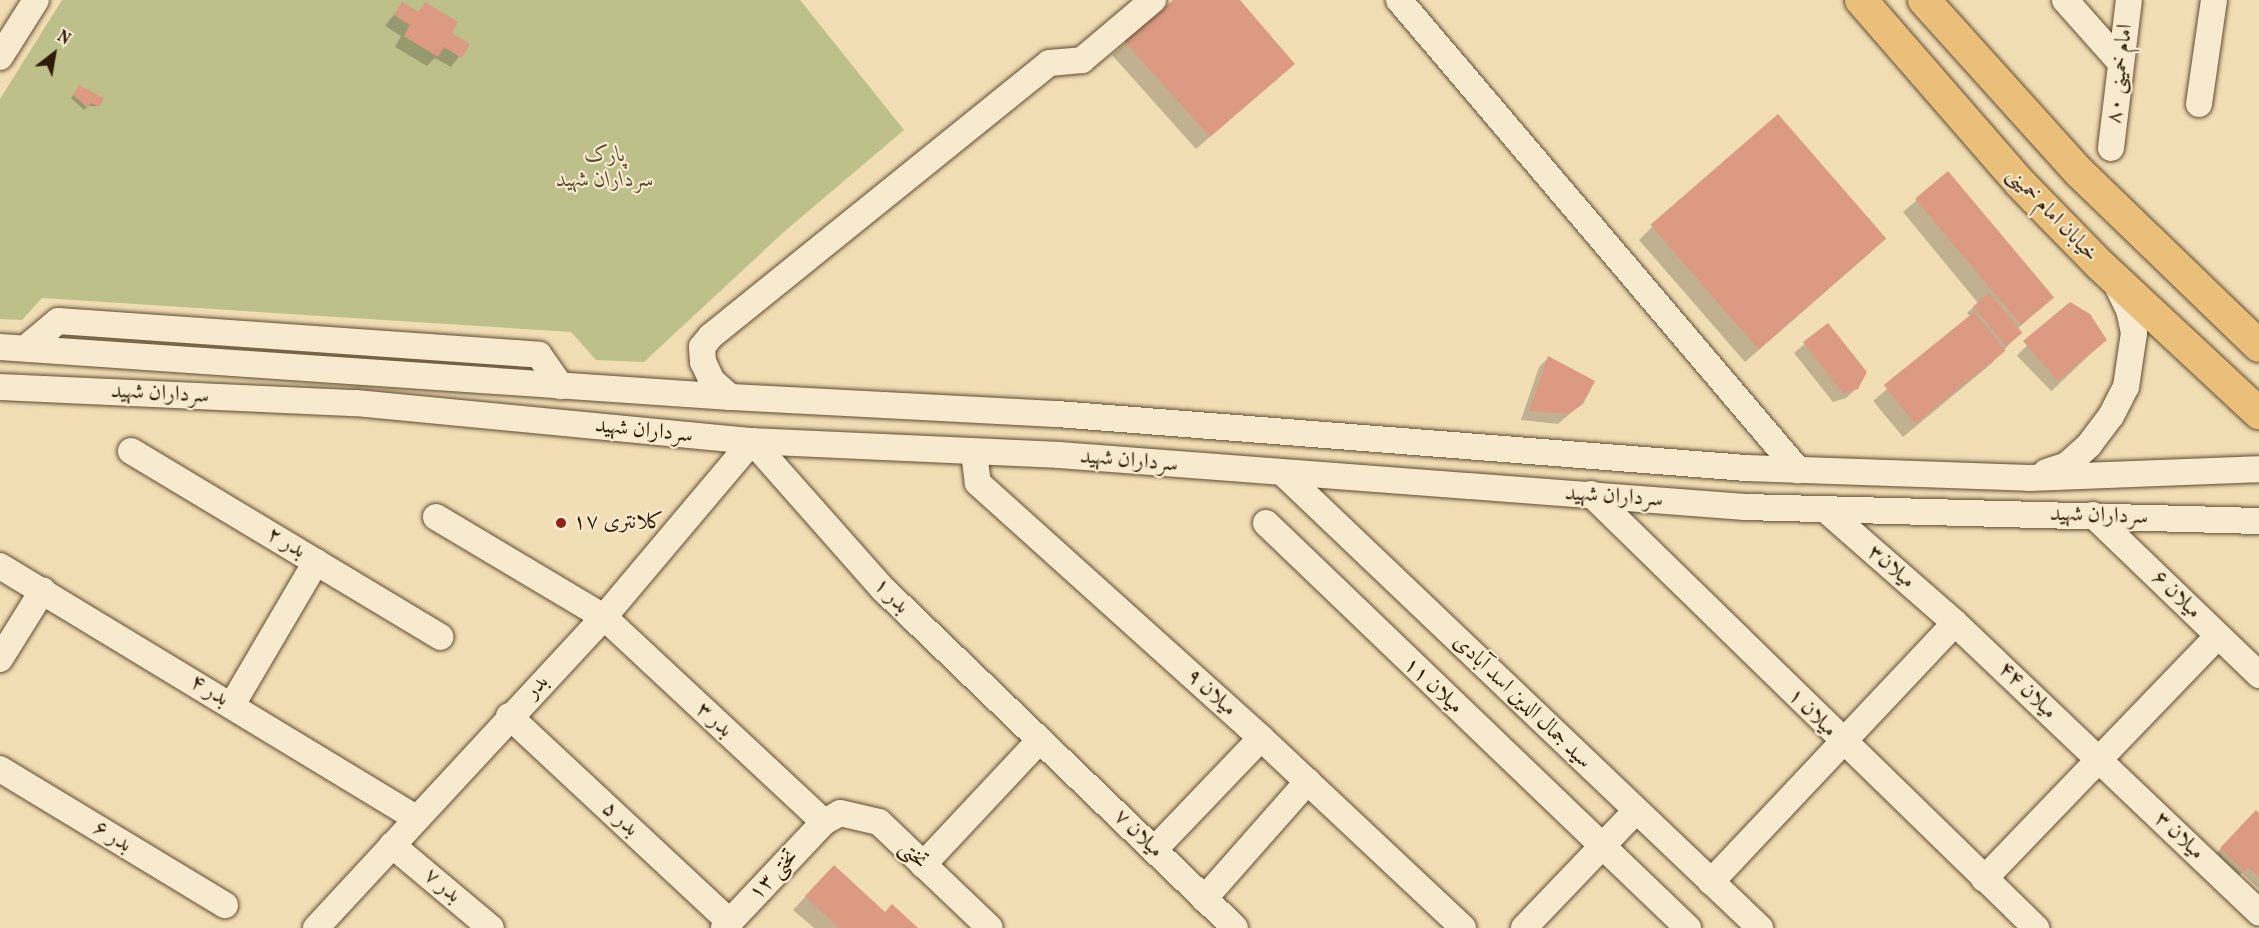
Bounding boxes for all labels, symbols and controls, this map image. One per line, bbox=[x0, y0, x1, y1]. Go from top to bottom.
street label: امام خمینی ۸۰ bbox=[2101, 23, 2139, 125]
north arrow bbox=[24, 24, 84, 84]
text: N bbox=[53, 26, 74, 51]
park label: پارک سرداران شهید bbox=[556, 142, 654, 194]
street label: خیابان امام خمینی bbox=[2000, 162, 2104, 268]
street label: سرداران شهید bbox=[110, 378, 210, 410]
street label: سرداران شهید bbox=[594, 413, 694, 449]
street label: سرداران شهید bbox=[1079, 444, 1179, 478]
street label: سرداران شهید bbox=[1564, 480, 1664, 514]
street label: سرداران شهید bbox=[2049, 501, 2149, 531]
place label: کلانتری ۱۷ bbox=[573, 510, 664, 536]
marker: کلانتری ۱۷ bbox=[554, 516, 568, 530]
street label: بدر ۲ bbox=[262, 521, 310, 565]
street label: میلان۳ bbox=[1862, 539, 1920, 595]
street label: میلان ۶ bbox=[2146, 565, 2206, 625]
street label: بدر ۱ bbox=[867, 572, 915, 620]
street label: سید جمال الدین اسد آبادی bbox=[1447, 629, 1597, 775]
street label: میلان ۱۱ bbox=[1398, 652, 1468, 720]
street label: میلان ۴۴ bbox=[1992, 657, 2062, 725]
street label: میلان ۹ bbox=[1180, 663, 1242, 723]
street label: بدر ۴ bbox=[185, 669, 233, 713]
street label: بدر bbox=[519, 670, 555, 704]
street label: میلان ۱ bbox=[1782, 683, 1842, 743]
street label: بدر ۳ bbox=[690, 697, 738, 743]
street label: بدر ۵ bbox=[596, 796, 644, 842]
street label: میلان ۷ bbox=[1108, 804, 1168, 864]
street label: میلان ۳ bbox=[2149, 806, 2209, 866]
street label: بدر ۶ bbox=[88, 815, 136, 859]
street label: تختی bbox=[893, 835, 933, 875]
street label: تختی ۱۳ bbox=[744, 844, 804, 906]
street label: بدر ۷ bbox=[418, 863, 466, 909]

